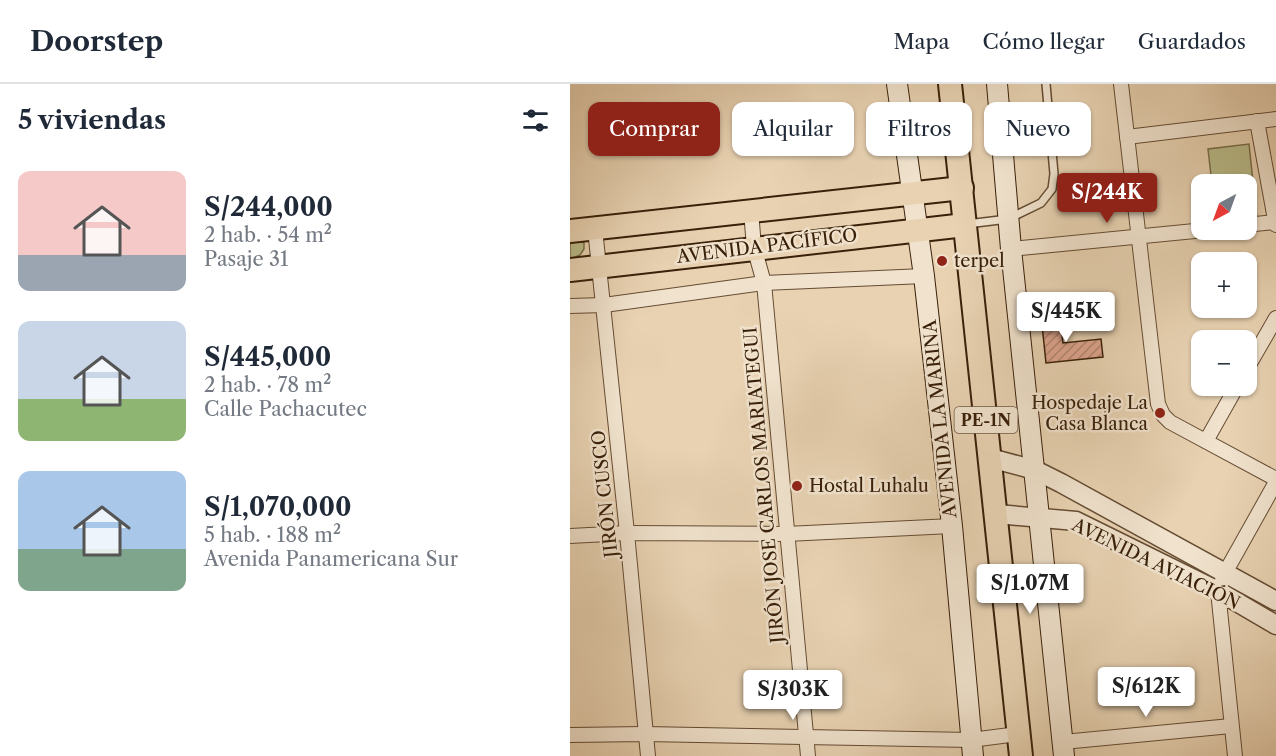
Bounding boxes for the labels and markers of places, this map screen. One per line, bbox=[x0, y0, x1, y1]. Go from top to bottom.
pin: S/244K bbox=[1058, 173, 1156, 224]
place label: terpel bbox=[954, 250, 1005, 272]
marker: terpel bbox=[935, 254, 949, 268]
pin: S/445K bbox=[1017, 292, 1115, 343]
place label: Hospedaje La Casa Blanca bbox=[1031, 392, 1148, 435]
marker: Hospedaje La Casa Blanca bbox=[1153, 406, 1167, 420]
place label: Hostal Luhalu bbox=[809, 475, 929, 497]
marker: Hostal Luhalu bbox=[790, 479, 804, 493]
pin: S/1.07M bbox=[975, 564, 1085, 615]
pin: S/612K bbox=[1097, 667, 1195, 718]
pin: S/303K bbox=[744, 670, 842, 721]

